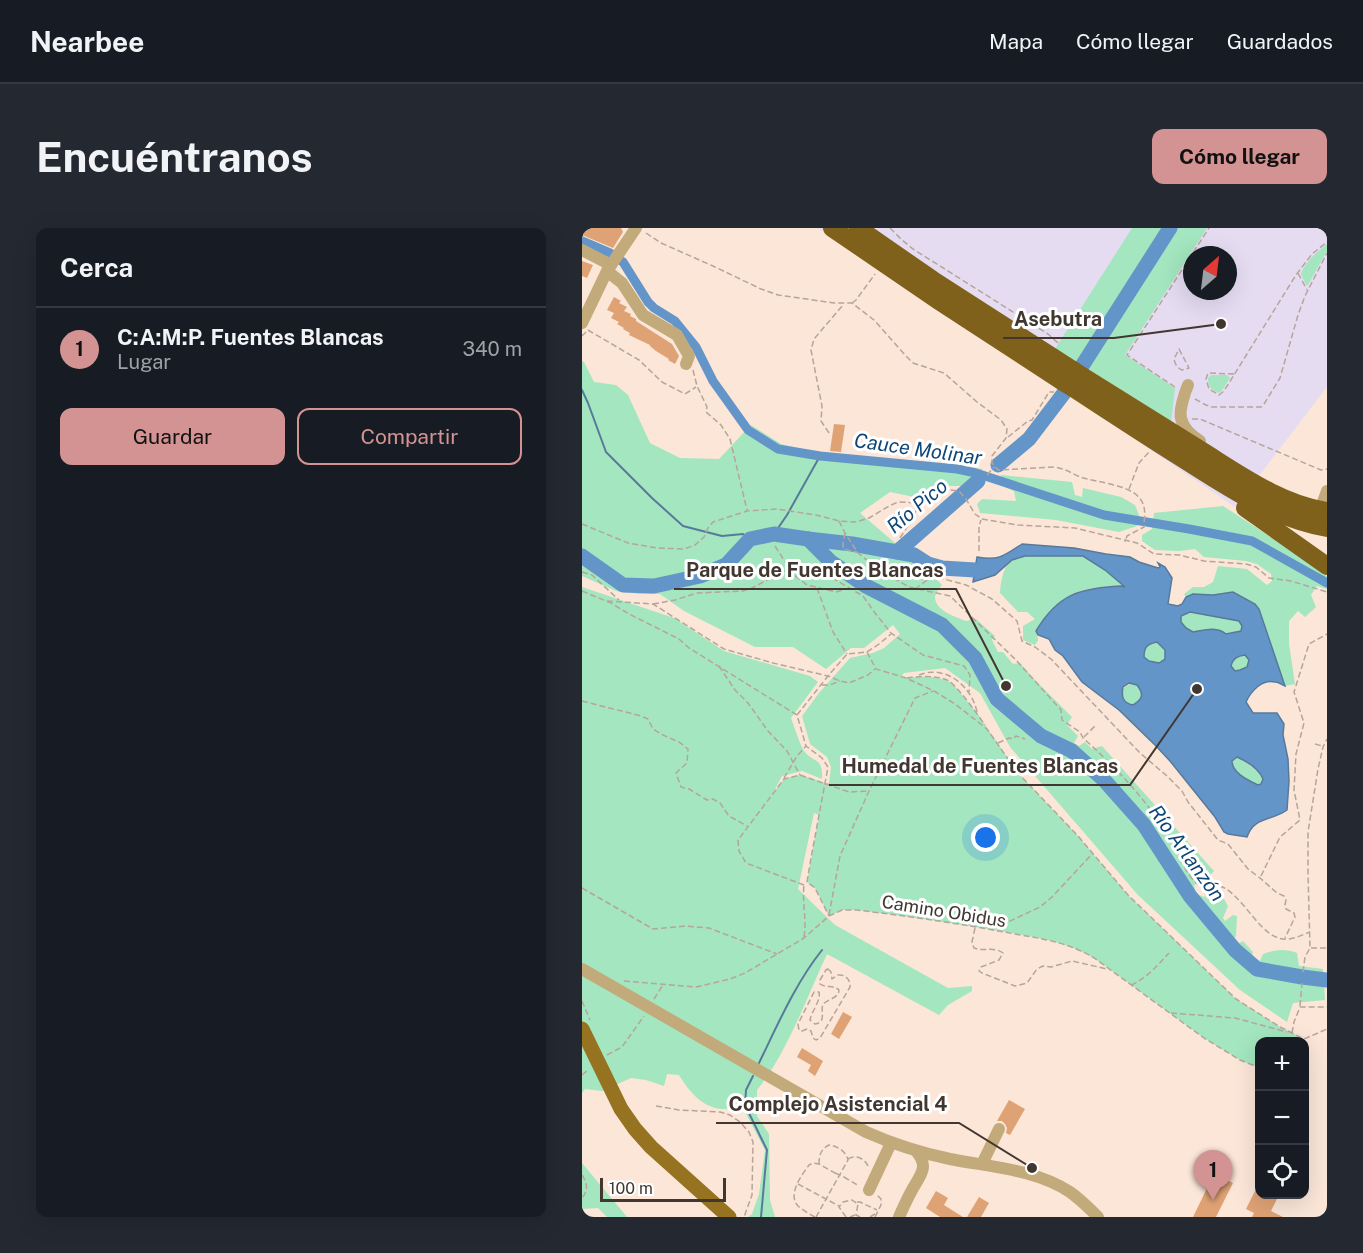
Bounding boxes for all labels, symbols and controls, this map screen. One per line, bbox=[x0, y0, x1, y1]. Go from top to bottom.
text: Nearbee bbox=[30, 25, 144, 58]
text: Mapa bbox=[989, 29, 1043, 54]
text: Cómo llegar bbox=[1076, 29, 1194, 54]
text: Guardados bbox=[1227, 29, 1333, 54]
button: Cómo llegar bbox=[1152, 129, 1327, 184]
text: Encuéntranos bbox=[36, 132, 313, 181]
north arrow bbox=[1183, 246, 1237, 300]
text: Cerca bbox=[60, 252, 133, 283]
callout: Asebutra bbox=[1003, 300, 1114, 338]
text: Asebutra bbox=[1014, 307, 1102, 331]
text: C:A:M:P. Fuentes Blancas bbox=[117, 324, 384, 350]
text: 1 bbox=[75, 337, 84, 361]
text: 340 m bbox=[462, 337, 522, 361]
text: Lugar bbox=[117, 350, 171, 374]
button: Guardar bbox=[60, 408, 285, 465]
button: Compartir bbox=[297, 408, 522, 465]
water label: Cauce Molinar bbox=[852, 428, 984, 470]
water label: Río Pico bbox=[882, 474, 952, 538]
callout: Parque de Fuentes Blancas bbox=[674, 551, 956, 589]
text: Parque de Fuentes Blancas bbox=[686, 558, 944, 582]
callout: Humedal de Fuentes Blancas bbox=[829, 747, 1130, 785]
text: Humedal de Fuentes Blancas bbox=[842, 754, 1118, 778]
water label: Río Arlanzón bbox=[1144, 800, 1230, 906]
your location bbox=[971, 823, 1000, 852]
street label: Camino Obidus bbox=[880, 891, 1008, 931]
map controls bbox=[1255, 1037, 1309, 1199]
button: + bbox=[1255, 1037, 1309, 1091]
callout: Complejo Asistencial 4 bbox=[716, 1085, 959, 1123]
button: − bbox=[1255, 1091, 1309, 1145]
text: Complejo Asistencial 4 bbox=[729, 1092, 947, 1116]
button: locate bbox=[1255, 1145, 1309, 1199]
pin: 1 bbox=[1194, 1150, 1232, 1200]
scale bar bbox=[600, 1175, 726, 1202]
text: 100 m bbox=[609, 1179, 653, 1198]

